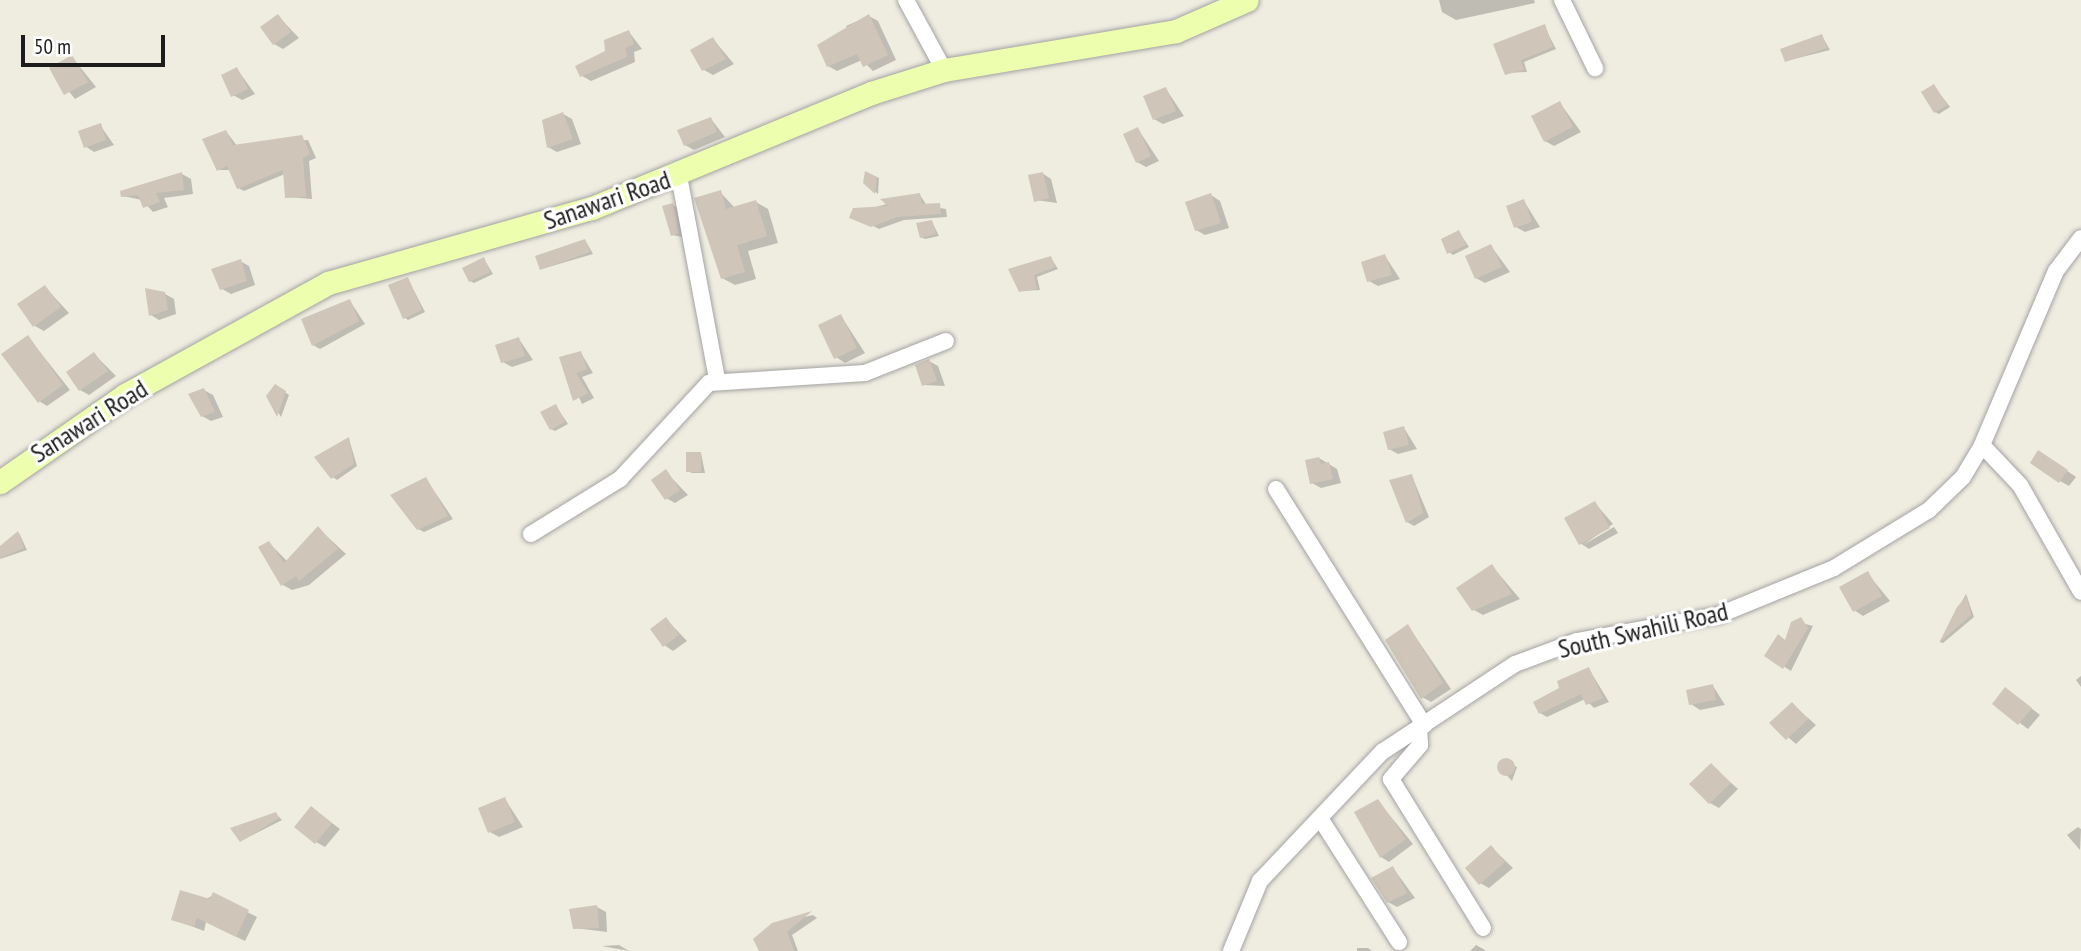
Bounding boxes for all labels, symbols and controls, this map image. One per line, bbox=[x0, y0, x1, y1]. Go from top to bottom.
scale bar bbox=[24, 21, 168, 65]
text: 50 m bbox=[34, 33, 71, 60]
street label: Sanawari Road bbox=[540, 164, 674, 236]
street label: Sanawari Road bbox=[25, 373, 153, 469]
street label: South Swahili Road bbox=[1555, 595, 1731, 665]

